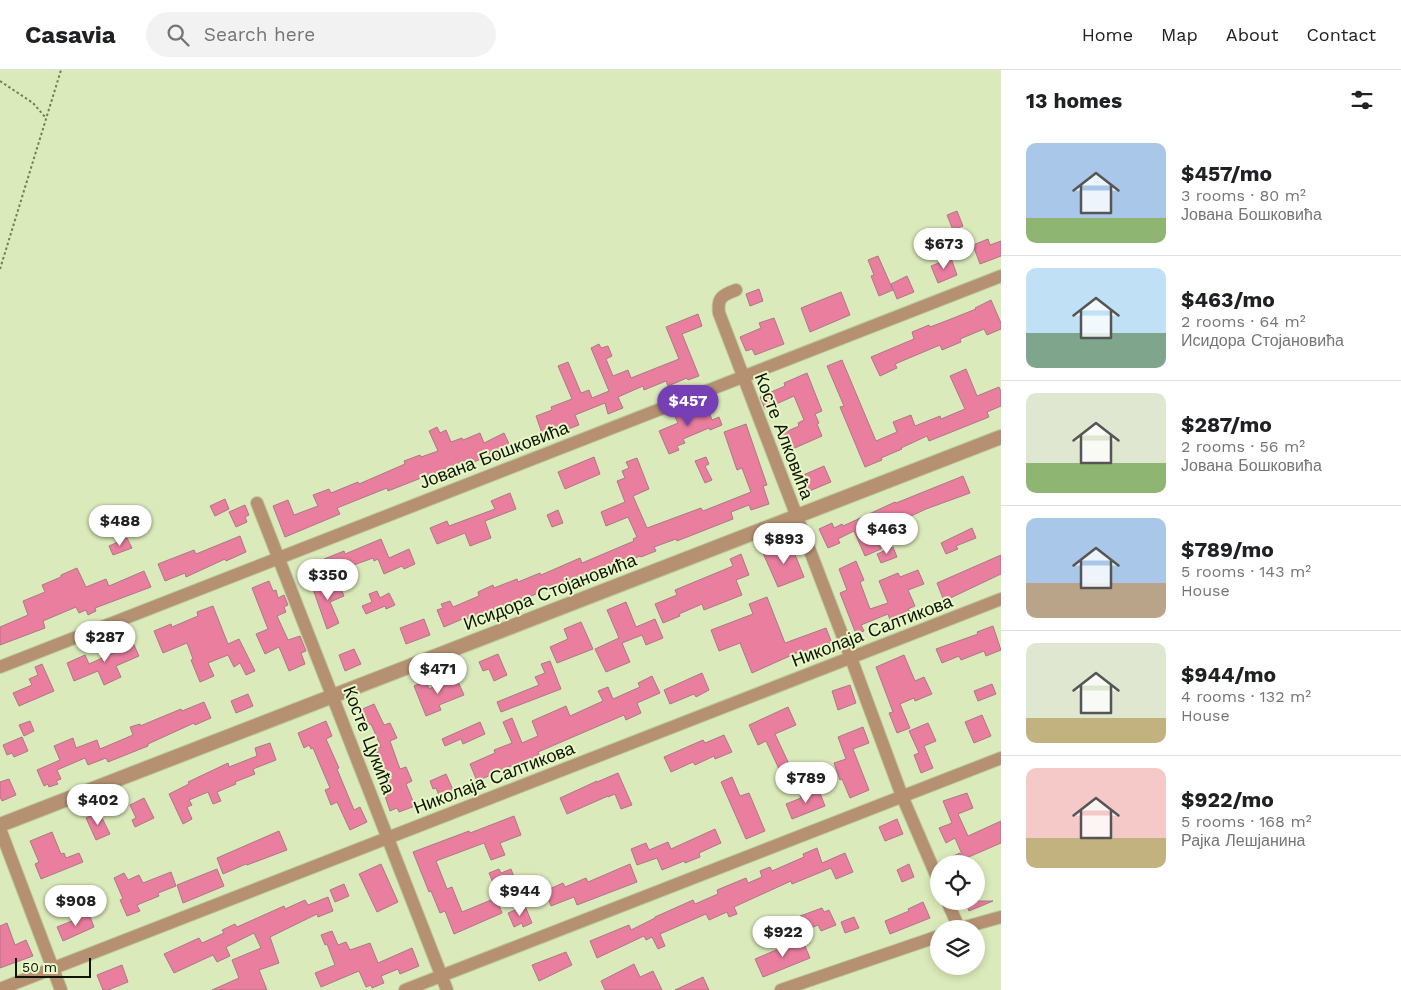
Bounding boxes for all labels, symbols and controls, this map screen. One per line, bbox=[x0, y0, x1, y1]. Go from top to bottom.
search box bbox=[146, 12, 496, 57]
text: Casavia bbox=[25, 21, 116, 49]
icon: search bbox=[164, 21, 192, 49]
text: Search here bbox=[204, 23, 315, 46]
text: Home bbox=[1082, 24, 1133, 45]
text: Map bbox=[1161, 24, 1198, 45]
text: About bbox=[1226, 24, 1278, 45]
text: Contact bbox=[1306, 24, 1376, 45]
icon: filters bbox=[1348, 86, 1376, 114]
text: 13 homes bbox=[1026, 88, 1122, 113]
text: $457/mo bbox=[1181, 161, 1272, 186]
icon: home bbox=[1066, 163, 1126, 223]
text: 3 rooms · 80 m² bbox=[1181, 186, 1306, 205]
text: Јована Бошковића bbox=[1181, 205, 1322, 224]
pin: $673 bbox=[914, 228, 974, 270]
text: $673 bbox=[925, 234, 963, 253]
text: $463/mo bbox=[1181, 287, 1275, 312]
icon: home bbox=[1066, 288, 1126, 348]
text: 2 rooms · 64 m² bbox=[1181, 312, 1306, 331]
text: Исидора Стојановића bbox=[1181, 331, 1344, 350]
street label: Косте Алковића bbox=[751, 370, 819, 503]
pin: $457 bbox=[658, 384, 718, 427]
text: $457 bbox=[668, 391, 708, 410]
text: $287/mo bbox=[1181, 412, 1272, 437]
icon: home bbox=[1066, 413, 1126, 473]
street label: Јована Бошковића bbox=[416, 416, 572, 493]
text: 2 rooms · 56 m² bbox=[1181, 437, 1305, 456]
text: Јована Бошковића bbox=[1181, 456, 1322, 475]
pin: $488 bbox=[90, 504, 150, 547]
text: $488 bbox=[100, 511, 140, 530]
pin: $463 bbox=[857, 512, 917, 555]
text: $463 bbox=[867, 519, 907, 538]
pin: $893 bbox=[754, 522, 814, 565]
text: $893 bbox=[764, 529, 804, 548]
text: $789/mo bbox=[1181, 537, 1274, 562]
icon: home bbox=[1066, 538, 1126, 598]
street label: Исидора Стојановића bbox=[460, 549, 640, 634]
pin: $350 bbox=[298, 558, 358, 601]
text: 5 rooms · 143 m² bbox=[1181, 562, 1311, 581]
text: $350 bbox=[308, 565, 348, 584]
text: House bbox=[1181, 581, 1230, 600]
street label: Николаја Салтикова bbox=[788, 590, 956, 671]
pin: $287 bbox=[75, 620, 135, 663]
text: $287 bbox=[85, 627, 125, 646]
pin: $471 bbox=[408, 652, 468, 695]
text: $471 bbox=[420, 659, 456, 678]
text: $944/mo bbox=[1181, 662, 1276, 687]
icon: home bbox=[1066, 663, 1126, 723]
street label: Косте Цукића bbox=[339, 683, 400, 798]
text: 4 rooms · 132 m² bbox=[1181, 687, 1311, 706]
text: House bbox=[1181, 706, 1230, 725]
street label: Николаја Салтикова bbox=[410, 737, 578, 818]
pin: $789 bbox=[776, 762, 836, 804]
text: $789 bbox=[786, 768, 826, 787]
pin: $402 bbox=[68, 784, 128, 826]
text: $922/mo bbox=[1181, 787, 1274, 812]
icon: home bbox=[1066, 788, 1126, 848]
text: $402 bbox=[78, 790, 118, 809]
text: 5 rooms · 168 m² bbox=[1181, 812, 1312, 831]
text: Рајка Лешјанина bbox=[1181, 831, 1306, 850]
map controls bbox=[930, 855, 985, 975]
button: locate bbox=[930, 855, 985, 910]
pin: $944 bbox=[490, 874, 550, 917]
text: $944 bbox=[500, 881, 540, 900]
pin: $908 bbox=[46, 884, 106, 927]
text: $908 bbox=[56, 891, 96, 910]
pin: $922 bbox=[753, 916, 813, 958]
button: layers bbox=[930, 920, 985, 975]
text: $922 bbox=[763, 922, 803, 941]
scale bar bbox=[15, 955, 91, 978]
text: 50 m bbox=[22, 959, 57, 975]

